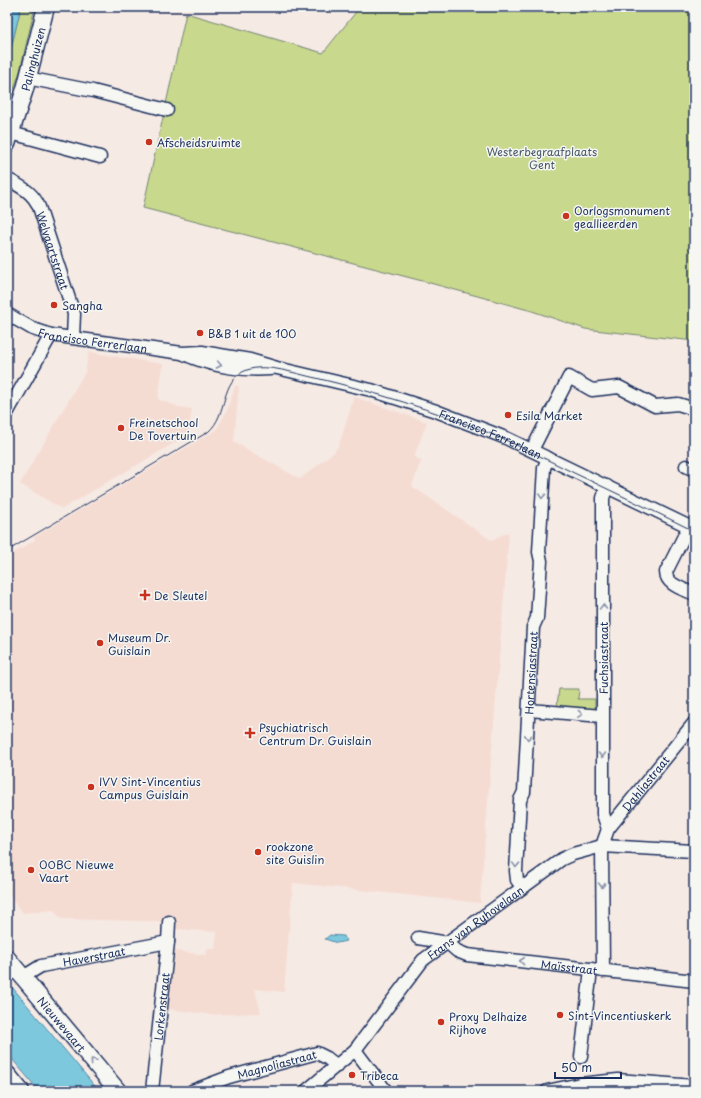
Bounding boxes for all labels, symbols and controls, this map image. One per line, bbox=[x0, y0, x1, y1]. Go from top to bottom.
street label: Palinghuizen bbox=[16, 25, 49, 93]
place label: Afscheidsruimte bbox=[157, 134, 241, 151]
marker: Afscheidsruimte bbox=[144, 137, 154, 147]
park label: Westerbegraafplaats Gent bbox=[487, 143, 597, 173]
place label: Oorlogsmonument geallieerden bbox=[574, 202, 670, 232]
street label: Welvaartstraat bbox=[32, 209, 74, 292]
marker: Oorlogsmonument geallieerden bbox=[561, 211, 571, 221]
place label: Sangha bbox=[62, 297, 103, 314]
marker: Sangha bbox=[49, 300, 59, 310]
street label: Francisco Ferrerlaan bbox=[36, 323, 148, 357]
place label: B&B 1 uit de 100 bbox=[208, 325, 296, 342]
marker: B&B 1 uit de 100 bbox=[195, 328, 205, 338]
one-way arrow bbox=[216, 360, 222, 369]
street label: Francisco Ferrerlaan bbox=[437, 405, 545, 463]
place label: Esila Market bbox=[516, 407, 583, 424]
marker: Esila Market bbox=[503, 410, 513, 420]
place label: Freinetschool De Tovertuin bbox=[129, 414, 198, 444]
marker: Freinetschool De Tovertuin bbox=[116, 423, 126, 433]
one-way arrow bbox=[538, 493, 547, 499]
place label: De Sleutel bbox=[154, 587, 207, 604]
marker: De Sleutel bbox=[139, 589, 151, 601]
one-way arrow bbox=[599, 604, 607, 610]
street label: Fuchsiastraat bbox=[595, 621, 612, 694]
place label: Museum Dr. Guislain bbox=[108, 629, 171, 659]
street label: Hortensiastraat bbox=[520, 630, 541, 715]
marker: Museum Dr. Guislain bbox=[95, 638, 105, 648]
one-way arrow bbox=[577, 710, 583, 719]
place label: Psychiatrisch Centrum Dr. Guislain bbox=[259, 719, 372, 749]
marker: Psychiatrisch Centrum Dr. Guislain bbox=[244, 727, 256, 739]
one-way arrow bbox=[523, 733, 532, 740]
street label: Dahliastraat bbox=[617, 751, 673, 815]
one-way arrow bbox=[598, 752, 606, 758]
place label: IVV Sint-Vincentius Campus Guislain bbox=[99, 773, 201, 803]
marker: IVV Sint-Vincentius Campus Guislain bbox=[86, 782, 96, 792]
place label: rookzone site Guislin bbox=[266, 838, 324, 868]
marker: rookzone site Guislin bbox=[253, 847, 263, 857]
place label: OOBC Nieuwe Vaart bbox=[39, 856, 114, 886]
one-way arrow bbox=[512, 862, 520, 868]
marker: OOBC Nieuwe Vaart bbox=[26, 865, 36, 875]
street label: Frans van Ryhovelaan bbox=[423, 881, 527, 963]
one-way arrow bbox=[598, 882, 606, 888]
street label: Haverstraat bbox=[61, 942, 127, 970]
street label: Maïsstraat bbox=[540, 955, 599, 978]
one-way arrow bbox=[519, 957, 525, 966]
street label: Lorkenstraat bbox=[149, 971, 173, 1041]
street label: Nieuwevaart bbox=[34, 993, 91, 1056]
place label: Sint-Vincentiuskerk bbox=[568, 1007, 672, 1024]
place label: Proxy Delhaize Rijhove bbox=[449, 1008, 527, 1038]
marker: Sint-Vincentiuskerk bbox=[555, 1010, 565, 1020]
marker: Proxy Delhaize Rijhove bbox=[436, 1017, 446, 1027]
street label: Magnoliastraat bbox=[235, 1045, 319, 1083]
scale bar bbox=[555, 1054, 621, 1080]
one-way arrow bbox=[90, 1058, 97, 1066]
text: 50 m bbox=[561, 1058, 592, 1076]
place label: Tribeca bbox=[360, 1067, 399, 1084]
marker: Tribeca bbox=[347, 1070, 357, 1080]

